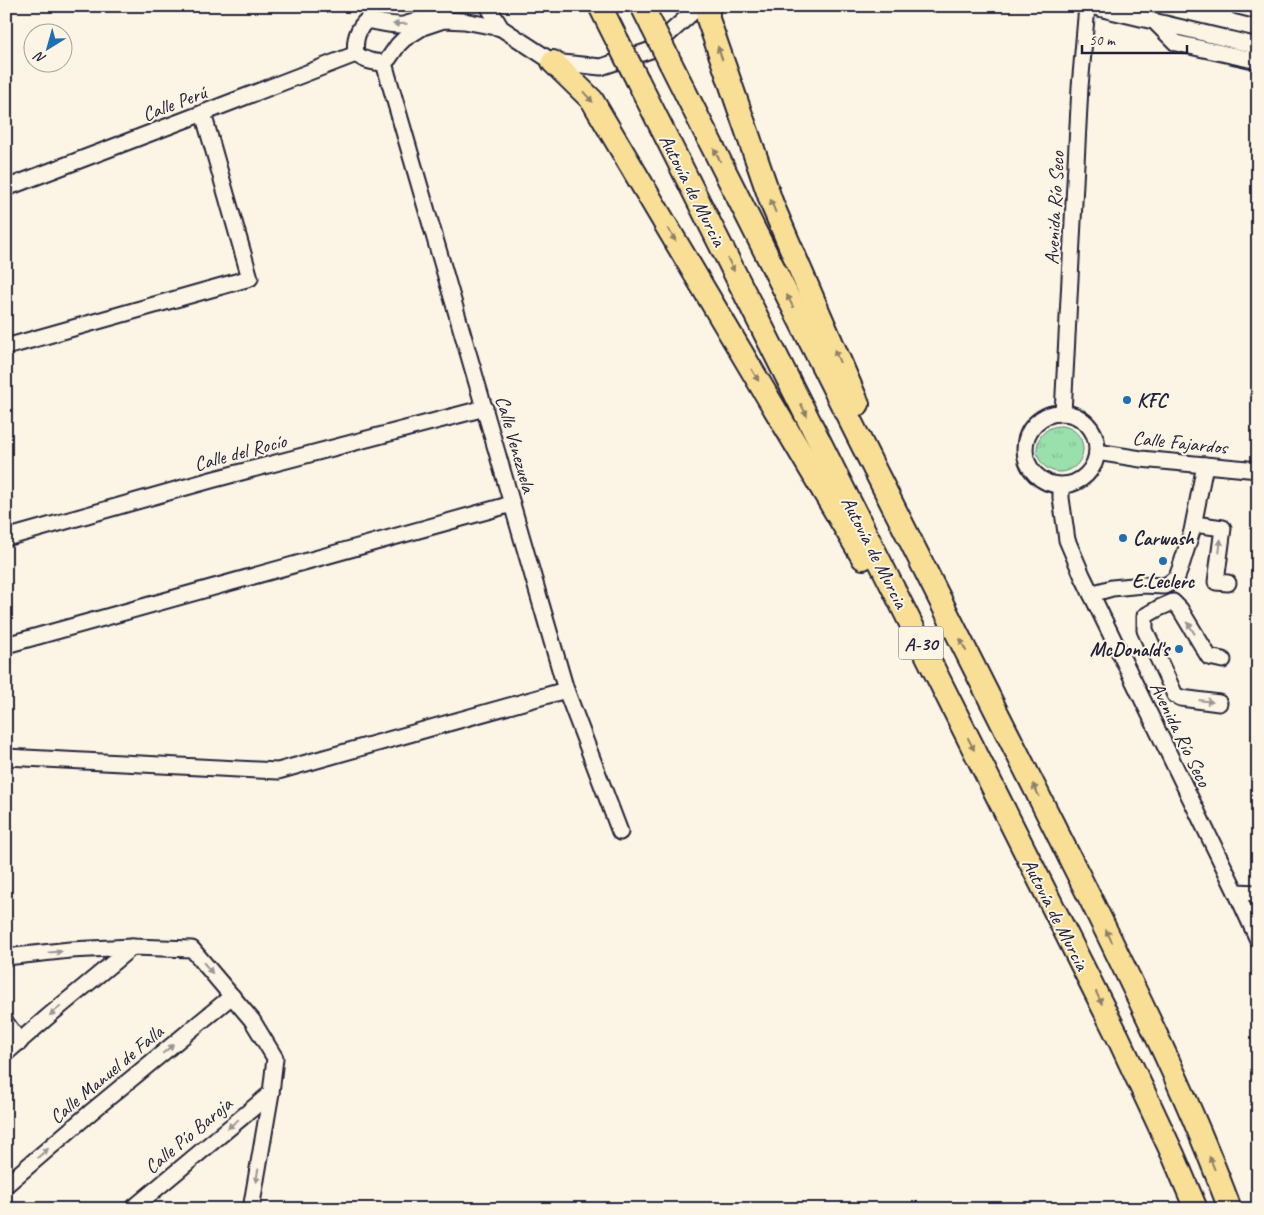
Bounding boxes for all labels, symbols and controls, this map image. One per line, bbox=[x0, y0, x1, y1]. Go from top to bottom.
one-way arrow bbox=[391, 20, 407, 28]
north arrow bbox=[22, 22, 72, 72]
scale bar bbox=[1082, 22, 1186, 54]
text: 50 m bbox=[1089, 31, 1116, 50]
one-way arrow bbox=[716, 45, 724, 60]
text: N bbox=[30, 47, 49, 67]
street label: Calle Perú bbox=[139, 79, 211, 127]
one-way arrow bbox=[582, 90, 594, 102]
street label: Autovía de Murcia bbox=[654, 130, 732, 252]
one-way arrow bbox=[713, 148, 721, 163]
street label: Avenida Río Seco bbox=[1039, 150, 1070, 265]
one-way arrow bbox=[769, 199, 777, 213]
one-way arrow bbox=[668, 229, 677, 242]
one-way arrow bbox=[727, 258, 735, 273]
one-way arrow bbox=[786, 293, 794, 308]
one-way arrow bbox=[833, 349, 841, 363]
one-way arrow bbox=[750, 369, 759, 382]
place label: KFC bbox=[1137, 388, 1170, 413]
street label: Calle Venezuela bbox=[490, 393, 542, 497]
marker: KFC bbox=[1121, 394, 1133, 406]
one-way arrow bbox=[800, 403, 808, 418]
street label: Calle Fajardos bbox=[1131, 425, 1231, 460]
street label: Calle del Rocío bbox=[191, 428, 290, 477]
street label: Autovía de Murcia bbox=[836, 492, 914, 614]
place label: Carwash bbox=[1133, 526, 1195, 551]
marker: Carwash bbox=[1117, 532, 1129, 544]
one-way arrow bbox=[1216, 538, 1224, 554]
marker: E.Leclerc bbox=[1157, 555, 1169, 567]
place label: E.Leclerc bbox=[1132, 569, 1196, 594]
one-way arrow bbox=[1186, 621, 1196, 635]
road number: A-30 bbox=[898, 626, 944, 660]
place label: McDonald's bbox=[1090, 637, 1171, 662]
one-way arrow bbox=[959, 638, 967, 652]
marker: McDonald's bbox=[1173, 643, 1185, 655]
street label: Avenida Río Seco bbox=[1144, 678, 1217, 792]
one-way arrow bbox=[1198, 697, 1214, 705]
one-way arrow bbox=[967, 736, 975, 751]
one-way arrow bbox=[1032, 783, 1040, 798]
street label: Autovía de Murcia bbox=[1017, 854, 1095, 976]
one-way arrow bbox=[1105, 929, 1113, 943]
one-way arrow bbox=[47, 948, 63, 956]
one-way arrow bbox=[202, 962, 213, 974]
one-way arrow bbox=[1094, 991, 1103, 1006]
one-way arrow bbox=[48, 1006, 61, 1017]
street label: Calle Manuel de Falla bbox=[44, 1018, 170, 1129]
one-way arrow bbox=[161, 1043, 174, 1054]
street label: Calle Pío Baroja bbox=[139, 1091, 238, 1179]
one-way arrow bbox=[227, 1119, 240, 1130]
one-way arrow bbox=[37, 1147, 49, 1159]
one-way arrow bbox=[1208, 1156, 1215, 1171]
one-way arrow bbox=[252, 1168, 260, 1184]

